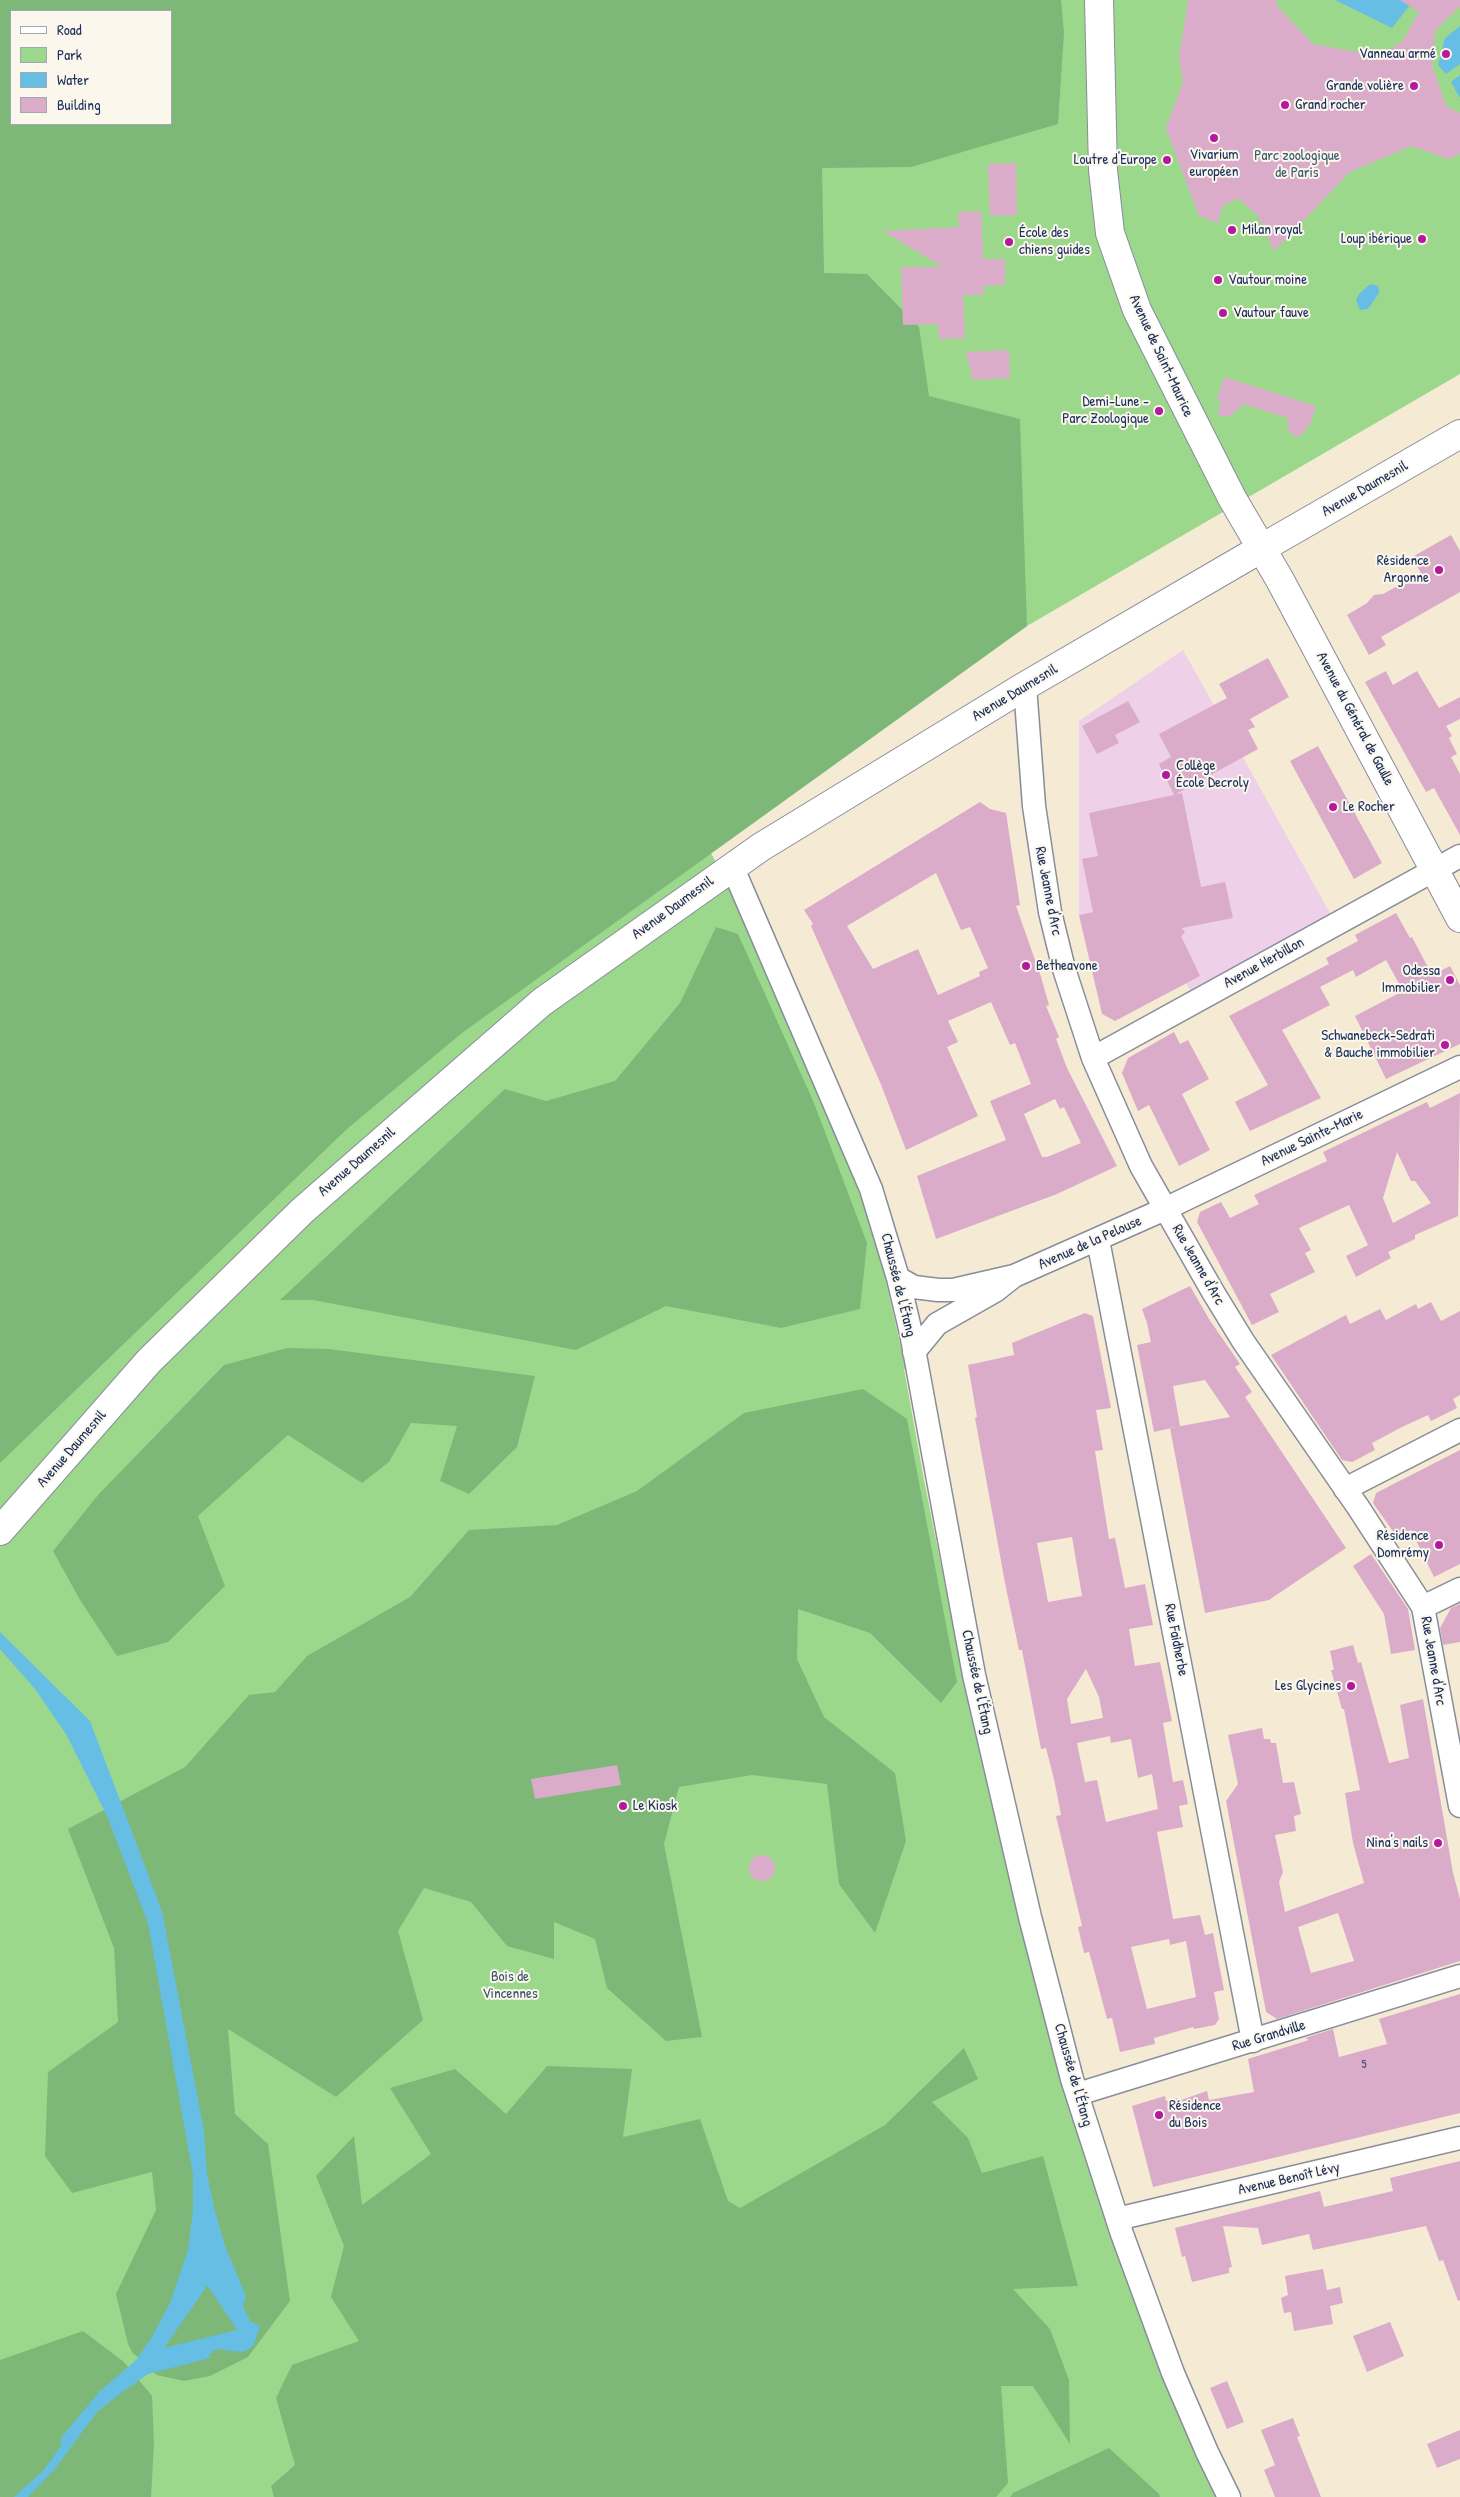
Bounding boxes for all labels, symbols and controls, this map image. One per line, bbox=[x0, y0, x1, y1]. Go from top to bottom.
legend bbox=[10, 10, 172, 125]
text: Road bbox=[57, 19, 82, 40]
text: Park bbox=[57, 44, 82, 65]
place label: Vanneau armé bbox=[1359, 45, 1436, 63]
marker: Vanneau armé bbox=[1440, 48, 1452, 60]
text: Water bbox=[57, 69, 89, 90]
place label: Grande volière bbox=[1326, 77, 1404, 95]
marker: Grande volière bbox=[1408, 80, 1420, 92]
text: Building bbox=[57, 94, 101, 115]
place label: Grand rocher bbox=[1295, 96, 1366, 114]
marker: Grand rocher bbox=[1279, 99, 1291, 111]
marker: Vivarium européen bbox=[1208, 132, 1220, 144]
place label: Vivarium européen bbox=[1189, 146, 1239, 181]
park label: Parc zoologique de Paris bbox=[1254, 147, 1340, 182]
place label: Loutre d'Europe bbox=[1074, 151, 1157, 169]
marker: Loutre d'Europe bbox=[1161, 154, 1173, 166]
place label: Milan royal bbox=[1242, 221, 1302, 239]
place label: École des chiens guides bbox=[1019, 224, 1090, 259]
marker: Milan royal bbox=[1226, 224, 1238, 236]
place label: Loup ibérique bbox=[1341, 230, 1412, 248]
marker: Loup ibérique bbox=[1416, 233, 1428, 245]
marker: École des chiens guides bbox=[1003, 236, 1015, 248]
place label: Vautour moine bbox=[1228, 271, 1307, 289]
marker: Vautour moine bbox=[1212, 274, 1224, 286]
street label: Avenue de Saint-Maurice bbox=[1125, 292, 1197, 420]
place label: Vautour fauve bbox=[1233, 304, 1309, 322]
marker: Vautour fauve bbox=[1217, 307, 1229, 319]
place label: Demi-Lune - Parc Zoologique bbox=[1062, 393, 1149, 428]
marker: Demi-Lune - Parc Zoologique bbox=[1153, 405, 1165, 417]
street label: Avenue Daumesnil bbox=[1319, 457, 1411, 521]
place label: Résidence Argonne bbox=[1377, 552, 1429, 587]
marker: Résidence Argonne bbox=[1433, 564, 1445, 576]
street label: Avenue du Général de Gaulle bbox=[1312, 649, 1398, 789]
street label: Avenue Daumesnil bbox=[969, 660, 1061, 726]
place label: Collège École Decroly bbox=[1176, 757, 1249, 792]
marker: Collège École Decroly bbox=[1160, 769, 1172, 781]
place label: Le Rocher bbox=[1343, 798, 1395, 816]
marker: Le Rocher bbox=[1327, 801, 1339, 813]
street label: Rue Jeanne d'Arc bbox=[1031, 845, 1065, 937]
street label: Avenue Daumesnil bbox=[629, 872, 717, 944]
street label: Avenue Herbillon bbox=[1221, 934, 1307, 992]
place label: Betheavone bbox=[1036, 957, 1098, 975]
marker: Betheavone bbox=[1020, 960, 1032, 972]
place label: Odessa Immobilier bbox=[1381, 962, 1440, 997]
marker: Odessa Immobilier bbox=[1444, 974, 1456, 986]
place label: Schwanebeck-Sedrati & Bauche immobilier bbox=[1321, 1027, 1435, 1062]
marker: Schwanebeck-Sedrati & Bauche immobilier bbox=[1439, 1039, 1451, 1051]
street label: Avenue Sainte-Marie bbox=[1258, 1105, 1366, 1171]
street label: Avenue Daumesnil bbox=[315, 1124, 399, 1200]
street label: Avenue de la Pelouse bbox=[1036, 1212, 1144, 1274]
street label: Rue Jeanne d'Arc bbox=[1168, 1222, 1228, 1308]
street label: Chaussée de l'Étang bbox=[876, 1231, 920, 1339]
street label: Avenue Daumesnil bbox=[34, 1407, 110, 1491]
place label: Résidence Domrémy bbox=[1377, 1527, 1429, 1562]
marker: Résidence Domrémy bbox=[1433, 1539, 1445, 1551]
street label: Rue Faidherbe bbox=[1160, 1602, 1192, 1678]
street label: Rue Jeanne d'Arc bbox=[1416, 1615, 1450, 1707]
street label: Chaussée de l'Étang bbox=[957, 1628, 997, 1736]
place label: Les Glycines bbox=[1275, 1677, 1341, 1695]
marker: Les Glycines bbox=[1345, 1680, 1357, 1692]
place label: Le Kiosk bbox=[633, 1797, 677, 1815]
marker: Le Kiosk bbox=[617, 1800, 629, 1812]
place label: Nina's nails bbox=[1367, 1834, 1428, 1852]
marker: Nina's nails bbox=[1432, 1837, 1444, 1849]
park label: Bois de Vincennes bbox=[482, 1968, 538, 2003]
street label: Rue Grandville bbox=[1230, 2016, 1308, 2056]
street label: Chaussée de l'Étang bbox=[1050, 2021, 1096, 2129]
house number: 5 bbox=[1361, 2058, 1367, 2072]
place label: Résidence du Bois bbox=[1169, 2097, 1221, 2132]
marker: Résidence du Bois bbox=[1153, 2109, 1165, 2121]
street label: Avenue Benoît Lévy bbox=[1236, 2159, 1342, 2199]

